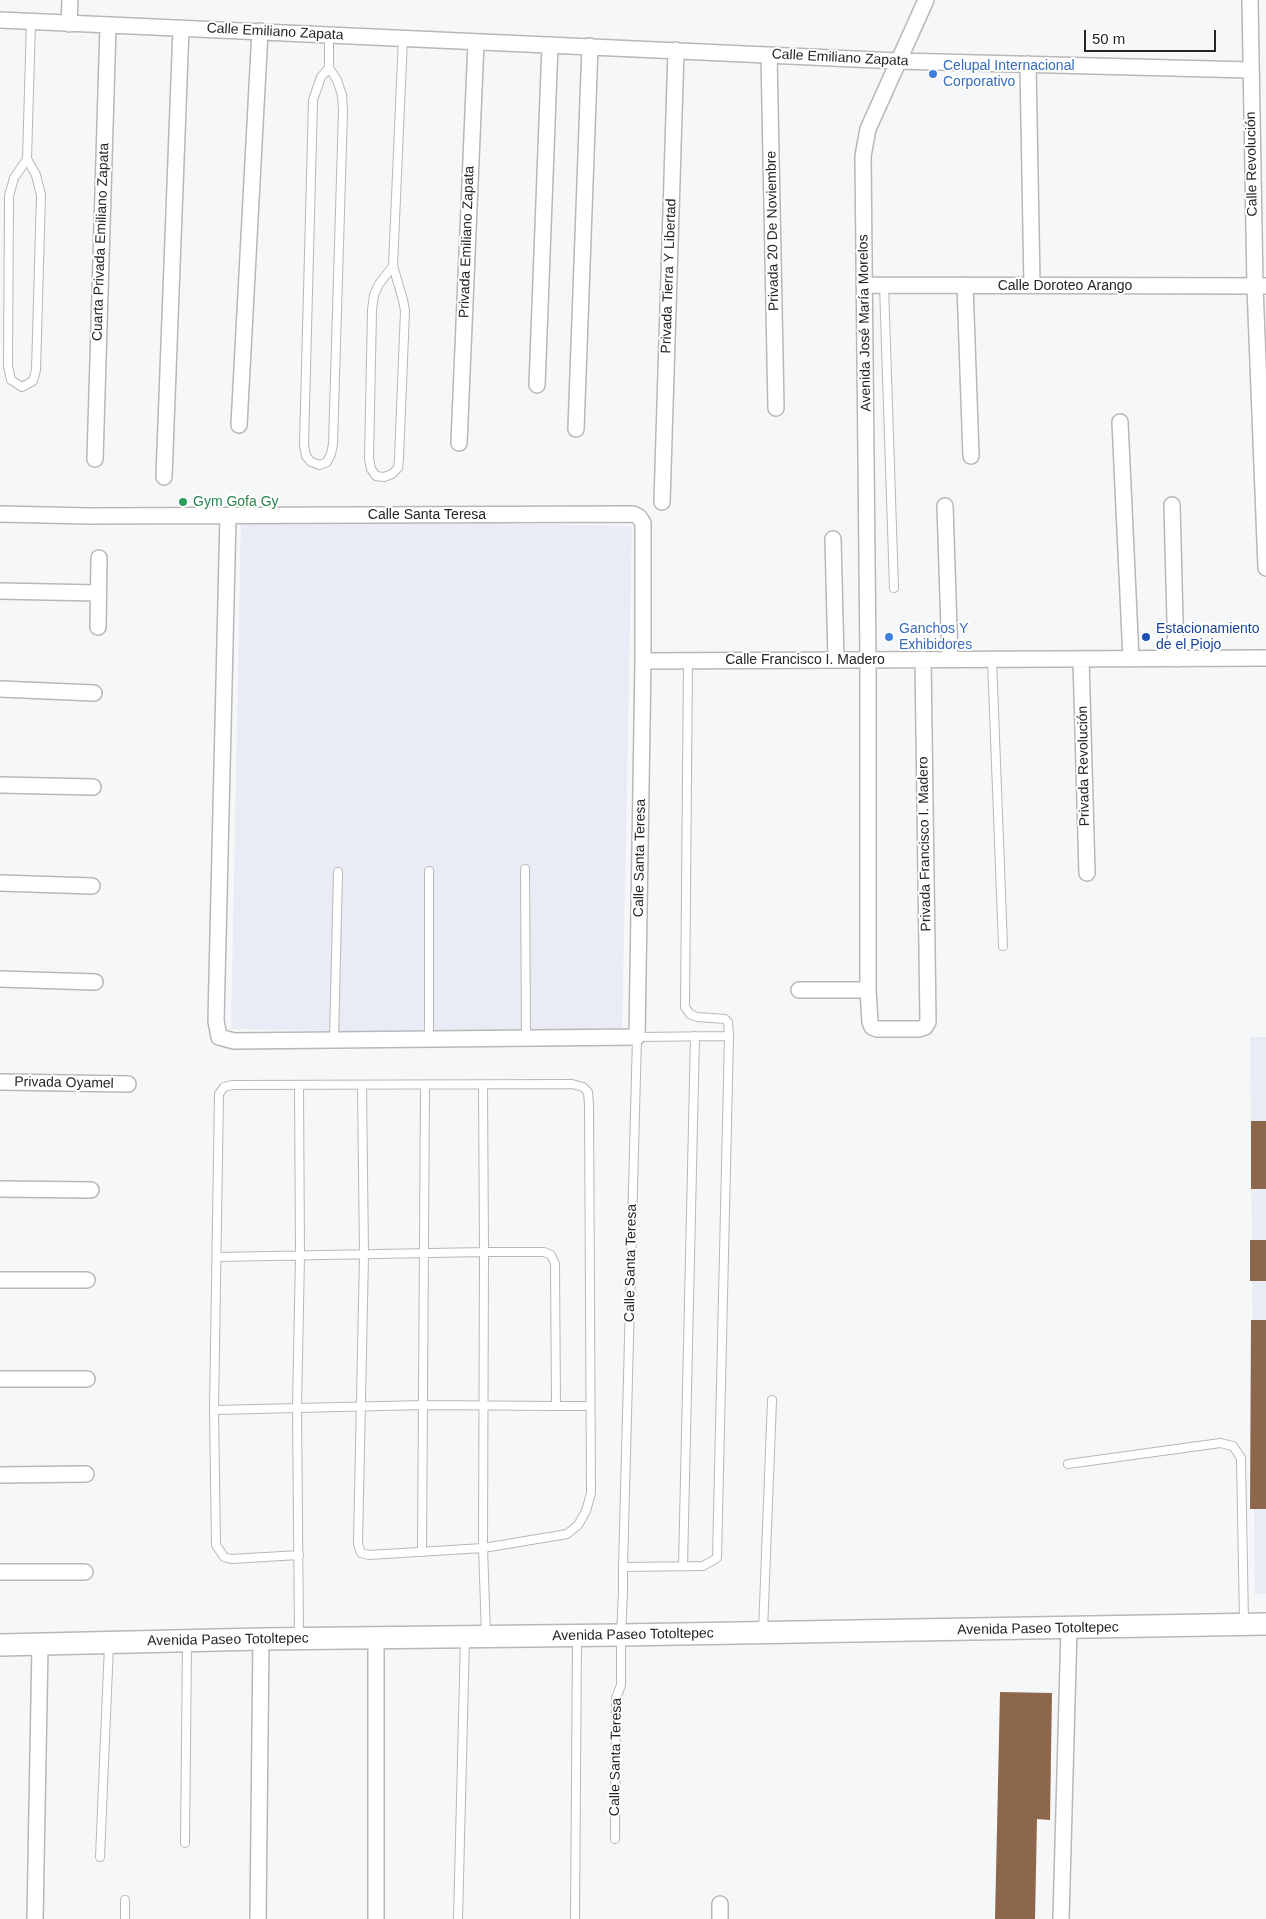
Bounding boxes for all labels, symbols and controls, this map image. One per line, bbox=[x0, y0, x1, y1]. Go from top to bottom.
street label: Calle Emiliano Zapata bbox=[206, 20, 344, 44]
scale bar bbox=[1086, 20, 1218, 52]
text: 50 m bbox=[1092, 30, 1125, 47]
street label: Calle Emiliano Zapata bbox=[771, 46, 909, 70]
place label: Celupal Internacional Corporativo bbox=[943, 58, 1075, 90]
marker: Celupal Internacional Corporativo bbox=[927, 68, 939, 80]
street label: Calle Revolución bbox=[1243, 111, 1261, 217]
street label: Cuarta Privada Emiliano Zapata bbox=[89, 143, 113, 341]
street label: Privada 20 De Noviembre bbox=[763, 151, 783, 311]
street label: Privada Emiliano Zapata bbox=[456, 165, 478, 319]
street label: Privada Tierra Y Libertad bbox=[658, 198, 680, 354]
street label: Avenida José María Morelos bbox=[855, 234, 875, 412]
street label: Calle Doroteo Arango bbox=[998, 278, 1132, 294]
place label: Gym Gofa Gy bbox=[193, 494, 279, 510]
marker: Gym Gofa Gy bbox=[177, 496, 189, 508]
street label: Calle Santa Teresa bbox=[368, 507, 486, 523]
place label: Ganchos Y Exhibidores bbox=[899, 621, 972, 654]
place label: Estacionamiento de el Piojo bbox=[1156, 621, 1260, 654]
marker: Ganchos Y Exhibidores bbox=[883, 631, 895, 643]
marker: Estacionamiento de el Piojo bbox=[1140, 631, 1152, 643]
street label: Calle Francisco I. Madero bbox=[725, 652, 885, 668]
street label: Privada Revolución bbox=[1075, 706, 1093, 826]
street label: Privada Francisco I. Madero bbox=[915, 756, 935, 932]
street label: Calle Santa Teresa bbox=[631, 799, 649, 917]
street label: Privada Oyamel bbox=[14, 1074, 114, 1092]
street label: Calle Santa Teresa bbox=[622, 1204, 640, 1322]
street label: Avenida Paseo Totoltepec bbox=[957, 1619, 1119, 1639]
street label: Avenida Paseo Totoltepec bbox=[552, 1625, 714, 1645]
street label: Avenida Paseo Totoltepec bbox=[147, 1630, 309, 1650]
street label: Calle Santa Teresa bbox=[607, 1698, 625, 1816]

